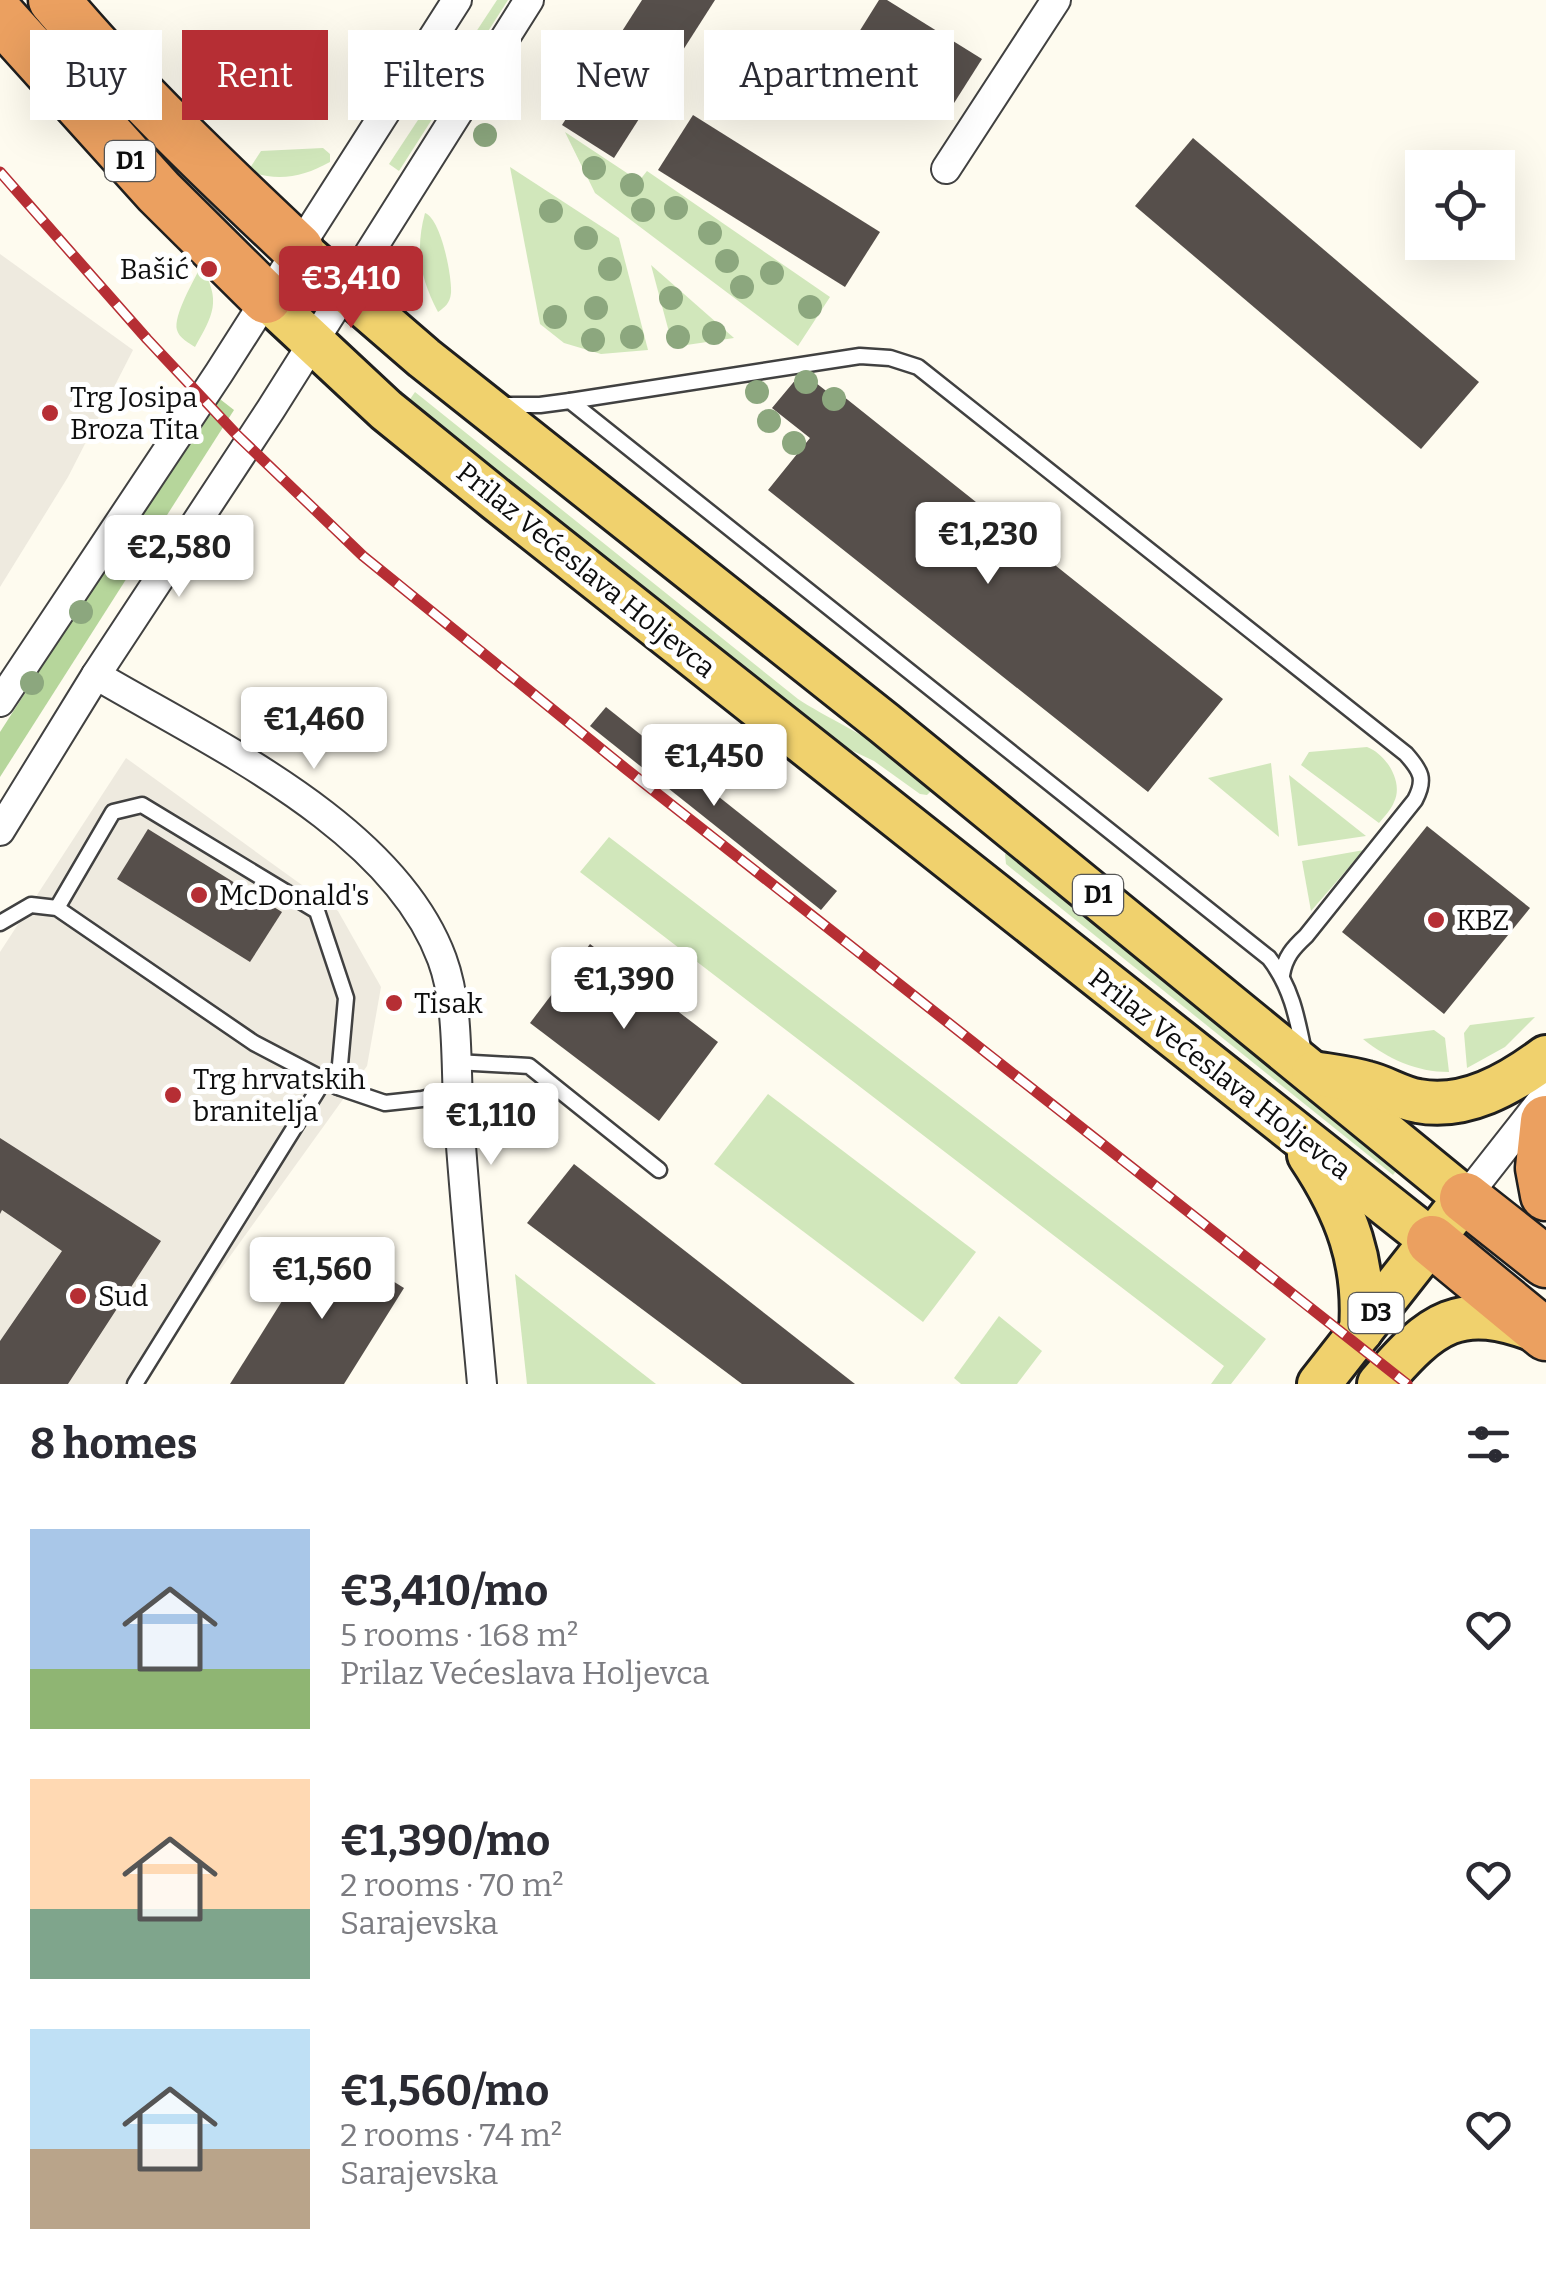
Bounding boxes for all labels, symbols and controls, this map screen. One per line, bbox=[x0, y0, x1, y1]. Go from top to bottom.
chip: Buy bbox=[30, 30, 162, 120]
chip: Rent bbox=[182, 30, 328, 120]
chip: Filters bbox=[348, 30, 521, 120]
chip: New bbox=[541, 30, 684, 120]
chip: Apartment bbox=[704, 30, 954, 120]
road number: D1 bbox=[105, 141, 155, 181]
map controls bbox=[1405, 150, 1515, 260]
button: locate bbox=[1405, 150, 1515, 260]
pin: €3,410 bbox=[270, 246, 432, 331]
place label: Bašić bbox=[120, 253, 189, 286]
marker: Bašić bbox=[198, 258, 220, 280]
text: €3,410 bbox=[301, 259, 401, 297]
place label: Trg Josipa Broza Tita bbox=[70, 381, 199, 446]
marker: Trg Josipa Broza Tita bbox=[39, 402, 61, 424]
street label: Prilaz Većeslava Holjevca bbox=[450, 455, 722, 685]
pin: €1,230 bbox=[907, 502, 1069, 587]
pin: €2,580 bbox=[98, 515, 260, 600]
text: €1,230 bbox=[938, 515, 1038, 553]
text: €2,580 bbox=[127, 528, 232, 566]
pin: €1,460 bbox=[233, 687, 395, 772]
text: €1,460 bbox=[263, 700, 365, 738]
pin: €1,450 bbox=[633, 724, 795, 809]
text: €1,450 bbox=[664, 737, 764, 775]
road number: D1 bbox=[1073, 875, 1123, 915]
place label: McDonald's bbox=[219, 879, 369, 912]
marker: McDonald's bbox=[188, 884, 210, 906]
place label: KBZ bbox=[1456, 904, 1509, 937]
marker: KBZ bbox=[1425, 909, 1447, 931]
pin: €1,390 bbox=[543, 947, 705, 1032]
text: €1,390 bbox=[573, 960, 675, 998]
street label: Prilaz Većeslava Holjevca bbox=[1082, 961, 1358, 1187]
place label: Tisak bbox=[414, 987, 483, 1020]
marker: Tisak bbox=[383, 992, 405, 1014]
place label: Trg hrvatskih branitelja bbox=[193, 1063, 366, 1128]
pin: €1,110 bbox=[410, 1083, 572, 1168]
marker: Trg hrvatskih branitelja bbox=[162, 1084, 184, 1106]
text: €1,110 bbox=[445, 1096, 537, 1134]
pin: €1,560 bbox=[241, 1237, 403, 1322]
text: €1,560 bbox=[272, 1250, 372, 1288]
place label: Sud bbox=[98, 1280, 148, 1313]
marker: Sud bbox=[67, 1285, 89, 1307]
road number: D3 bbox=[1348, 1293, 1404, 1333]
icon: filters bbox=[1461, 1417, 1516, 1472]
text: 8 homes bbox=[30, 1419, 198, 1469]
text: €3,410/mo bbox=[340, 1566, 548, 1616]
icon: home bbox=[110, 1569, 230, 1689]
icon: heart bbox=[1461, 1602, 1516, 1657]
text: 5 rooms · 168 m² bbox=[340, 1616, 578, 1654]
text: Prilaz Većeslava Holjevca bbox=[340, 1654, 710, 1692]
text: €1,390/mo bbox=[340, 1816, 550, 1866]
icon: home bbox=[110, 1819, 230, 1939]
icon: heart bbox=[1461, 1852, 1516, 1907]
text: 2 rooms · 70 m² bbox=[340, 1866, 564, 1904]
text: Sarajevska bbox=[340, 1904, 498, 1942]
text: €1,560/mo bbox=[340, 2066, 549, 2116]
icon: home bbox=[110, 2069, 230, 2189]
icon: heart bbox=[1461, 2102, 1516, 2157]
text: 2 rooms · 74 m² bbox=[340, 2116, 562, 2154]
text: Sarajevska bbox=[340, 2154, 498, 2192]

